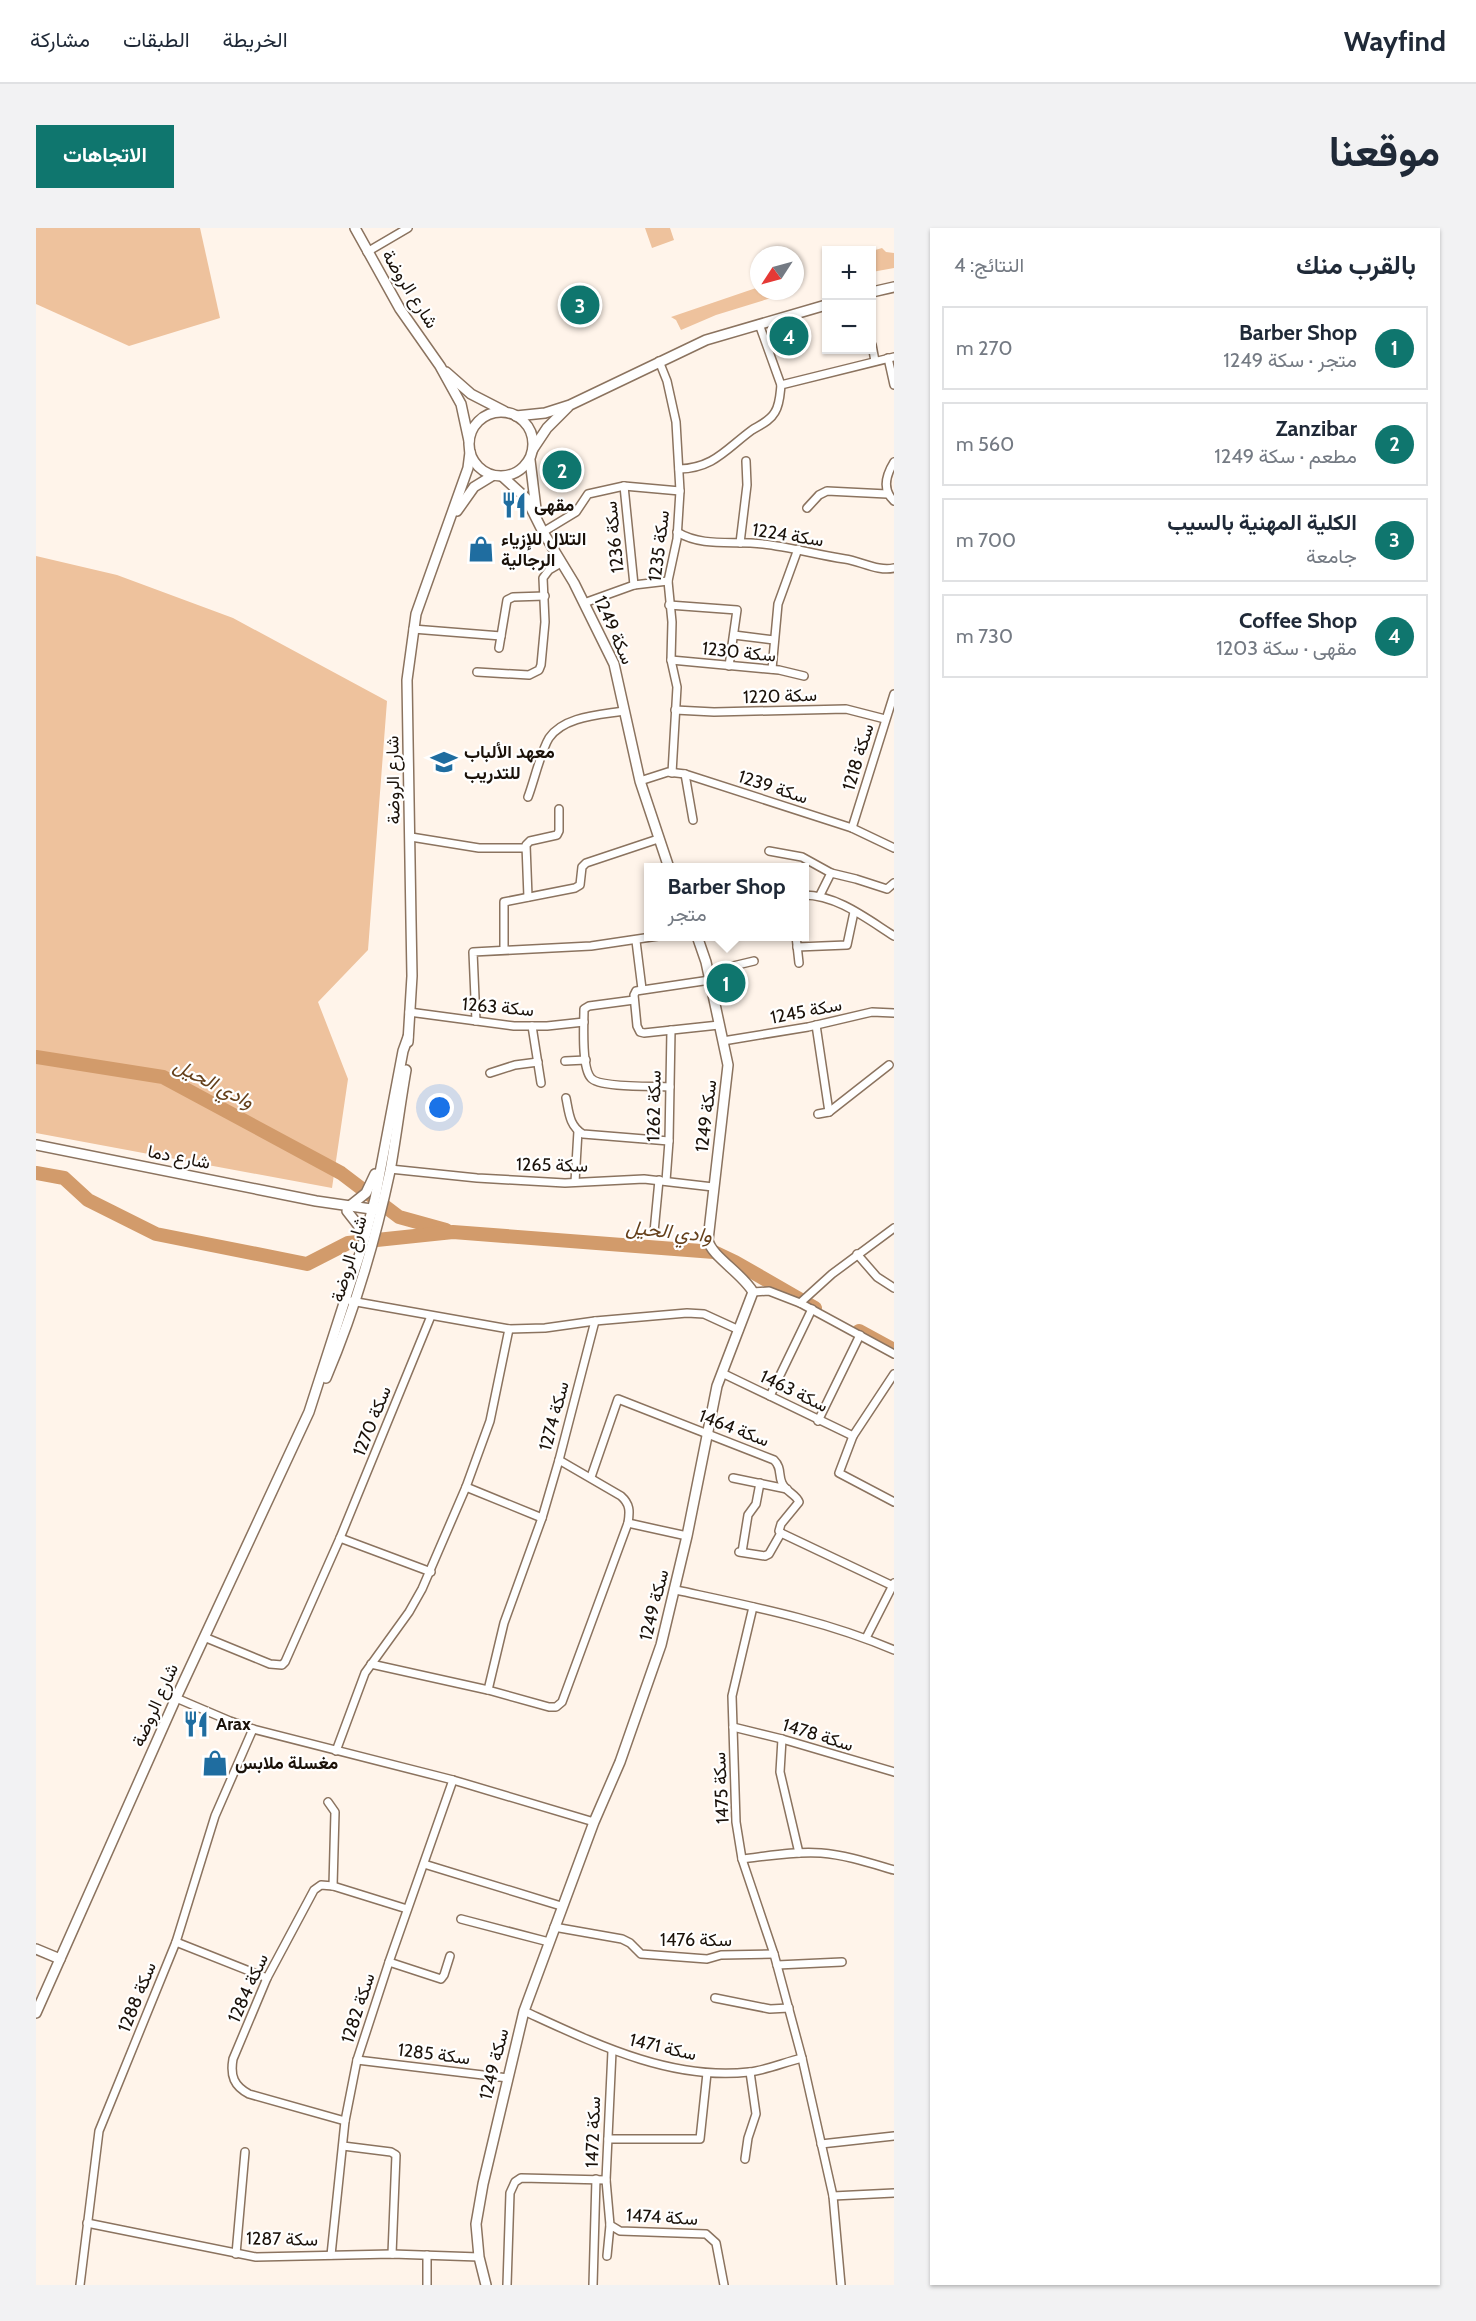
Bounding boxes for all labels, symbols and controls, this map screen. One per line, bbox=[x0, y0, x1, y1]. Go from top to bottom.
text: Wayfind bbox=[1344, 24, 1446, 58]
text: مشاركة bbox=[30, 27, 90, 52]
text: الطبقات bbox=[123, 27, 190, 52]
text: الخريطة bbox=[223, 27, 288, 52]
button: الاتجاهات bbox=[36, 125, 174, 188]
text: موقعنا bbox=[1329, 125, 1440, 177]
street label: شارع الروضة bbox=[376, 246, 443, 333]
north arrow bbox=[750, 246, 804, 300]
map controls bbox=[822, 246, 876, 354]
button: + bbox=[822, 246, 876, 300]
text: بالقرب منك bbox=[1296, 249, 1416, 281]
text: النتائج: 4 bbox=[954, 253, 1024, 277]
pin: 3 bbox=[560, 282, 600, 328]
button: − bbox=[822, 300, 876, 354]
pin: 4 bbox=[770, 314, 808, 358]
text: Barber Shop bbox=[1239, 319, 1357, 346]
text: 270 m bbox=[956, 336, 1012, 360]
text: 1 bbox=[1391, 336, 1398, 360]
text: متجر · سكة 1249 bbox=[1223, 348, 1357, 372]
text: Zanzibar bbox=[1276, 415, 1357, 442]
text: 560 m bbox=[956, 432, 1014, 456]
text: 2 bbox=[1389, 432, 1400, 456]
text: مطعم · سكة 1249 bbox=[1214, 444, 1357, 468]
pin: 2 bbox=[542, 448, 582, 492]
restaurant icon: مقهى bbox=[499, 490, 529, 520]
place label: مقهى bbox=[534, 494, 574, 516]
street label: سكة 1236 bbox=[599, 500, 629, 574]
street label: سكة 1235 bbox=[644, 509, 674, 583]
text: الكلية المهنية بالسيب bbox=[1167, 509, 1357, 536]
street label: سكة 1224 bbox=[751, 519, 825, 551]
place label: التلال للإزياء الرجالية bbox=[501, 528, 586, 571]
text: 700 m bbox=[956, 528, 1016, 552]
text: 3 bbox=[1389, 528, 1400, 552]
shop icon: التلال للإزياء الرجالية bbox=[466, 534, 496, 564]
text: جامعة bbox=[1306, 544, 1357, 568]
street label: سكة 1249 bbox=[589, 592, 639, 668]
text: Coffee Shop bbox=[1239, 607, 1357, 634]
text: 730 m bbox=[956, 624, 1013, 648]
text: 4 bbox=[1388, 624, 1401, 648]
text: مقهى · سكة 1203 bbox=[1216, 636, 1357, 660]
street label: سكة 1230 bbox=[701, 637, 777, 667]
street label: سكة 1220 bbox=[743, 684, 817, 708]
street label: سكة 1218 bbox=[837, 721, 879, 793]
street label: شارع الروضة bbox=[381, 735, 406, 825]
place label: معهد الألباب للتدريب bbox=[464, 741, 555, 784]
school or university icon: معهد الألباب للتدريب bbox=[429, 747, 459, 777]
street label: سكة 1239 bbox=[735, 765, 811, 809]
popup bbox=[644, 863, 809, 941]
text: Barber Shop bbox=[668, 873, 785, 900]
text: متجر bbox=[668, 902, 707, 926]
pin: 1 bbox=[706, 960, 746, 1005]
street label: سكة 1263 bbox=[461, 993, 535, 1021]
street label: سكة 1245 bbox=[768, 993, 844, 1029]
water label: وادي الحيل bbox=[168, 1053, 258, 1117]
street label: سكة 1262 bbox=[642, 1070, 666, 1142]
street label: سكة 1249 bbox=[691, 1079, 721, 1153]
your location bbox=[425, 1093, 454, 1122]
street label: شارع دما bbox=[146, 1140, 212, 1175]
street label: سكة 1265 bbox=[516, 1153, 588, 1177]
street label: شارع الروضة bbox=[326, 1213, 373, 1305]
water label: وادي الحيل bbox=[624, 1215, 713, 1251]
street label: سكة 1463 bbox=[756, 1365, 832, 1417]
street label: سكة 1274 bbox=[534, 1379, 574, 1453]
street label: سكة 1270 bbox=[348, 1383, 396, 1459]
street label: سكة 1464 bbox=[696, 1405, 772, 1451]
street label: سكة 1249 bbox=[635, 1567, 673, 1643]
street label: شارع الروضة bbox=[127, 1660, 184, 1750]
restaurant icon: Arax bbox=[181, 1709, 211, 1739]
place label: Arax bbox=[216, 1713, 251, 1735]
street label: سكة 1478 bbox=[780, 1714, 856, 1756]
shop icon: مغسلة ملابس bbox=[200, 1748, 230, 1778]
place label: مغسلة ملابس bbox=[235, 1752, 339, 1774]
street label: سكة 1475 bbox=[708, 1752, 734, 1824]
street label: سكة 1476 bbox=[660, 1929, 732, 1951]
street label: سكة 1284 bbox=[223, 1950, 273, 2026]
street label: سكة 1288 bbox=[113, 1959, 161, 2035]
street label: سكة 1282 bbox=[336, 1970, 380, 2046]
street label: سكة 1249 bbox=[475, 2026, 513, 2102]
street label: سكة 1471 bbox=[627, 2029, 699, 2065]
street label: سكة 1285 bbox=[397, 2039, 471, 2069]
street label: سكة 1472 bbox=[581, 2096, 605, 2168]
street label: سكة 1474 bbox=[626, 2204, 698, 2230]
street label: سكة 1287 bbox=[246, 2227, 318, 2251]

